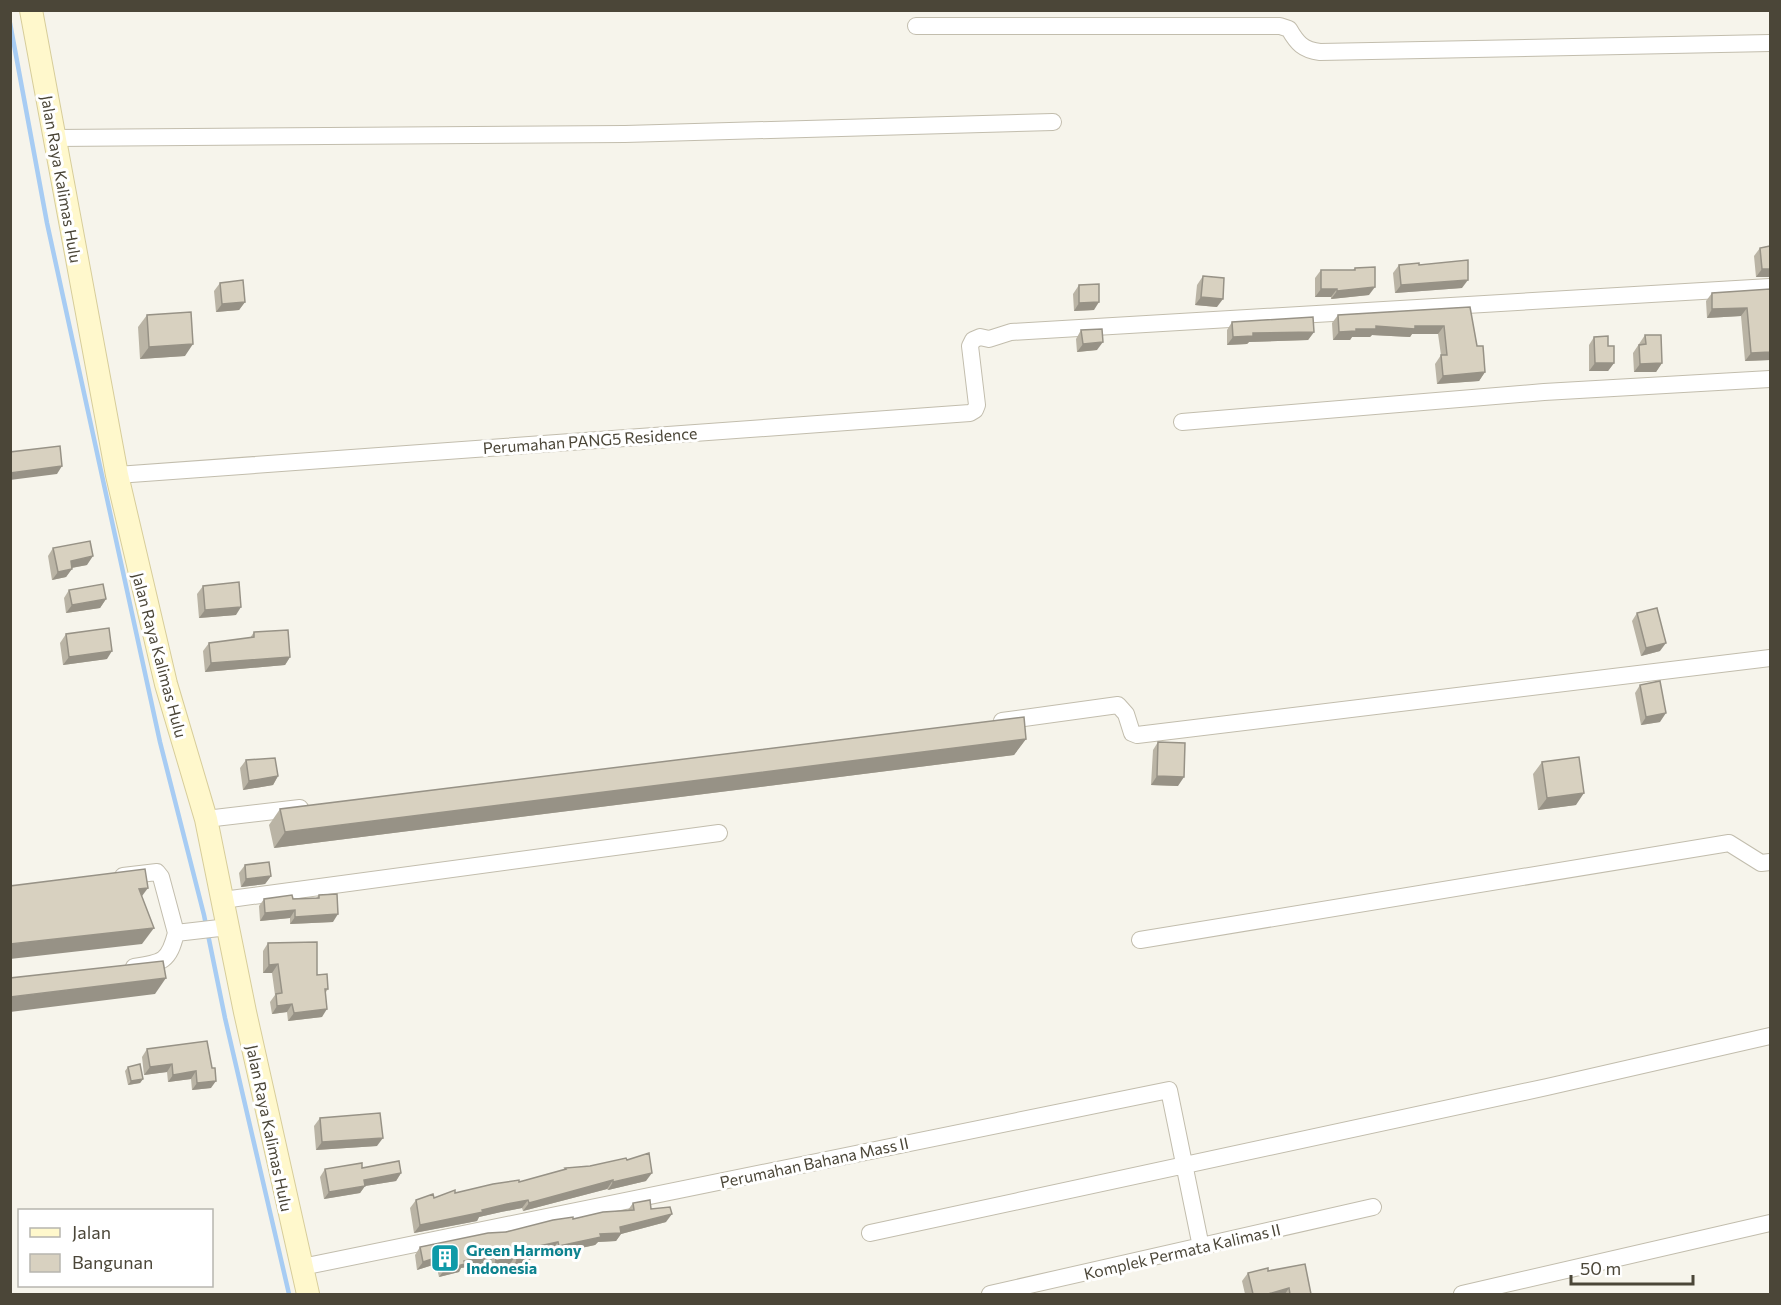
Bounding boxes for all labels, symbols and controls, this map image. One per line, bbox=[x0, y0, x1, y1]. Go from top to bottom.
street label: Jalan Raya Kalimas Hulu bbox=[38, 94, 86, 264]
street label: Perumahan PANG5 Residence bbox=[482, 423, 698, 457]
street label: Jalan Raya Kalimas Hulu bbox=[129, 570, 191, 740]
street label: Jalan Raya Kalimas Hulu bbox=[243, 1043, 297, 1213]
street label: Perumahan Bahana Mass II bbox=[718, 1133, 910, 1191]
legend bbox=[18, 1209, 213, 1287]
street label: Komplek Permata Kalimas II bbox=[1082, 1219, 1282, 1283]
text: Jalan bbox=[72, 1221, 111, 1243]
place label: Green Harmony Indonesia bbox=[466, 1240, 582, 1277]
building icon: Green Harmony Indonesia bbox=[429, 1242, 461, 1274]
scale bar bbox=[1571, 1248, 1692, 1286]
text: Bangunan bbox=[72, 1251, 153, 1273]
text: 50 m bbox=[1580, 1257, 1621, 1279]

